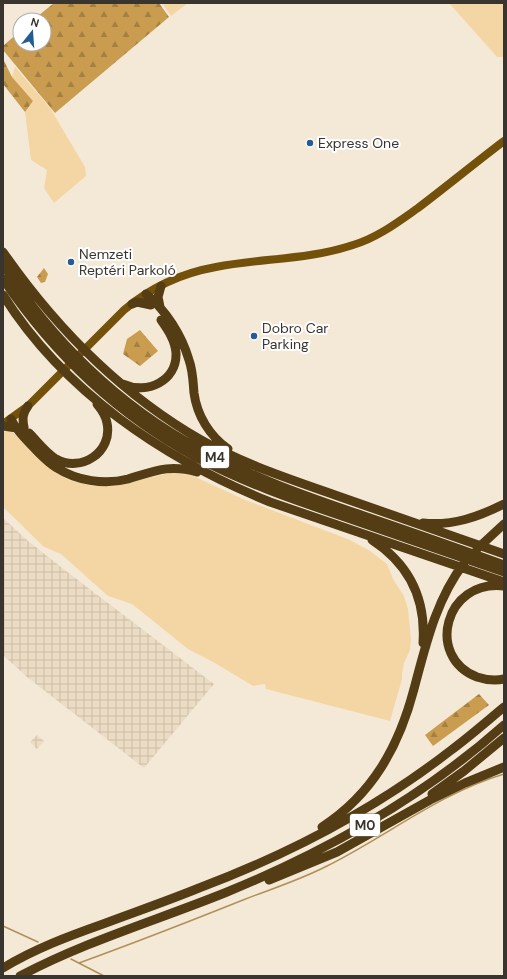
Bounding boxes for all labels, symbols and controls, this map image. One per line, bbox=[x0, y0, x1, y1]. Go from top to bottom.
north arrow bbox=[12, 12, 52, 52]
text: N bbox=[29, 15, 41, 30]
place label: Express One bbox=[318, 134, 399, 152]
marker: Express One bbox=[305, 138, 315, 148]
place label: Nemzeti Reptéri Parkoló bbox=[79, 245, 176, 279]
marker: Nemzeti Reptéri Parkoló bbox=[66, 257, 76, 267]
place label: Dobro Car Parking bbox=[262, 319, 328, 353]
marker: Dobro Car Parking bbox=[249, 331, 259, 341]
road number: M4 bbox=[201, 446, 229, 468]
road number: M0 bbox=[350, 814, 380, 836]

